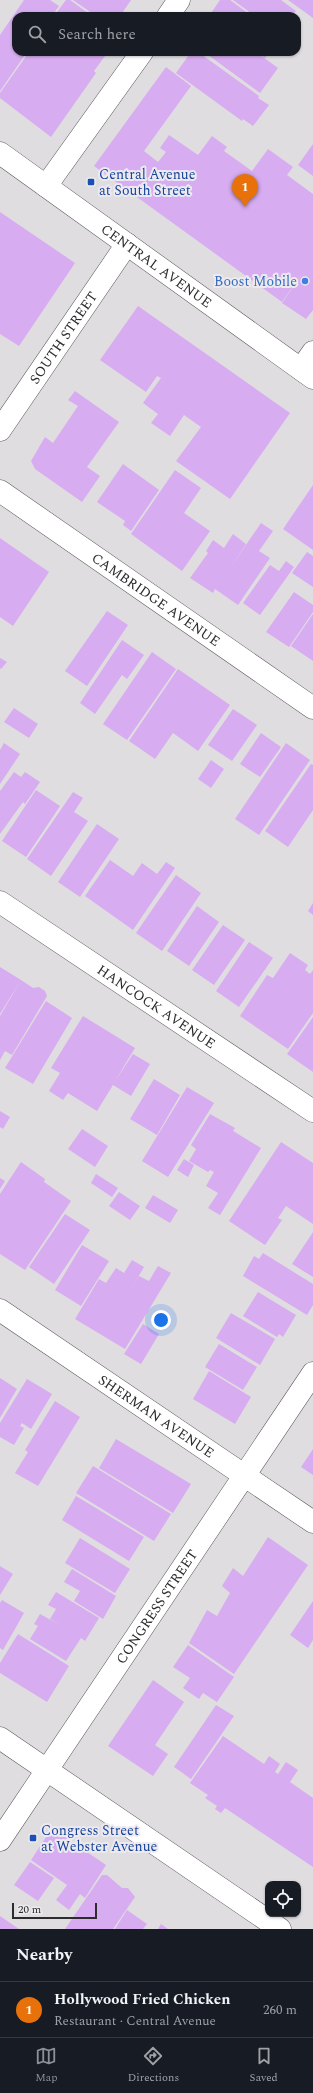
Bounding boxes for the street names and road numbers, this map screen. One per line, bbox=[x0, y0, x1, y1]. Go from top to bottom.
street label: CENTRAL AVENUE bbox=[97, 219, 216, 313]
street label: SOUTH STREET bbox=[24, 287, 103, 388]
street label: CAMBRIDGE AVENUE bbox=[87, 548, 224, 652]
street label: HANCOCK AVENUE bbox=[93, 960, 220, 1054]
street label: SHERMAN AVENUE bbox=[94, 1370, 218, 1463]
street label: CONGRESS STREET bbox=[111, 1545, 203, 1668]

